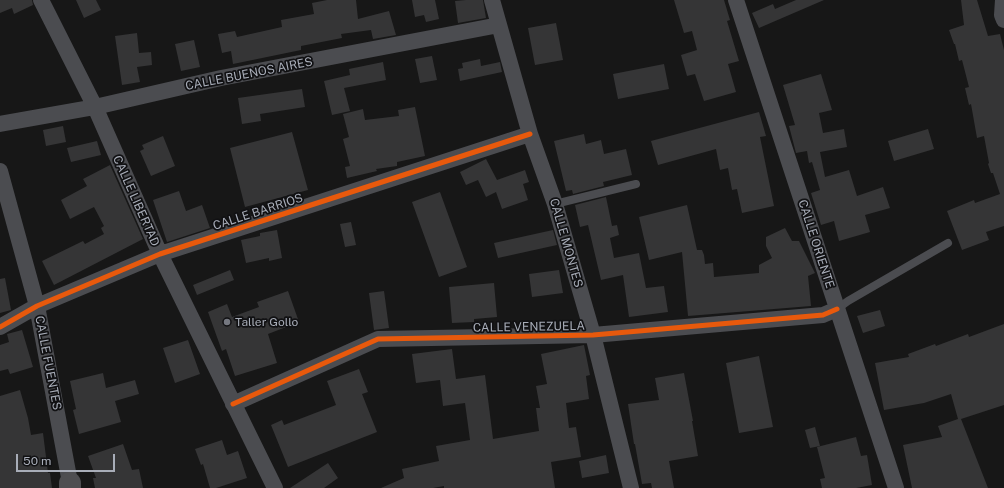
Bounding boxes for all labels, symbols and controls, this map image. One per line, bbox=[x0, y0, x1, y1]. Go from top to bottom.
street label: CALLE BUENOS AIRES bbox=[184, 55, 314, 93]
street label: CALLE LIBERTAD bbox=[110, 153, 162, 249]
street label: CALLE BARRIOS bbox=[211, 191, 305, 233]
street label: CALLE MONTES bbox=[546, 197, 586, 289]
street label: CALLE ORIENTE bbox=[795, 198, 837, 290]
street label: CALLE FUENTES bbox=[32, 315, 64, 411]
place label: Taller Gollo bbox=[235, 315, 298, 329]
marker: Taller Gollo bbox=[222, 317, 232, 327]
street label: CALLE VENEZUELA bbox=[473, 319, 585, 335]
scale bar bbox=[18, 446, 117, 472]
text: 50 m bbox=[23, 454, 51, 468]

